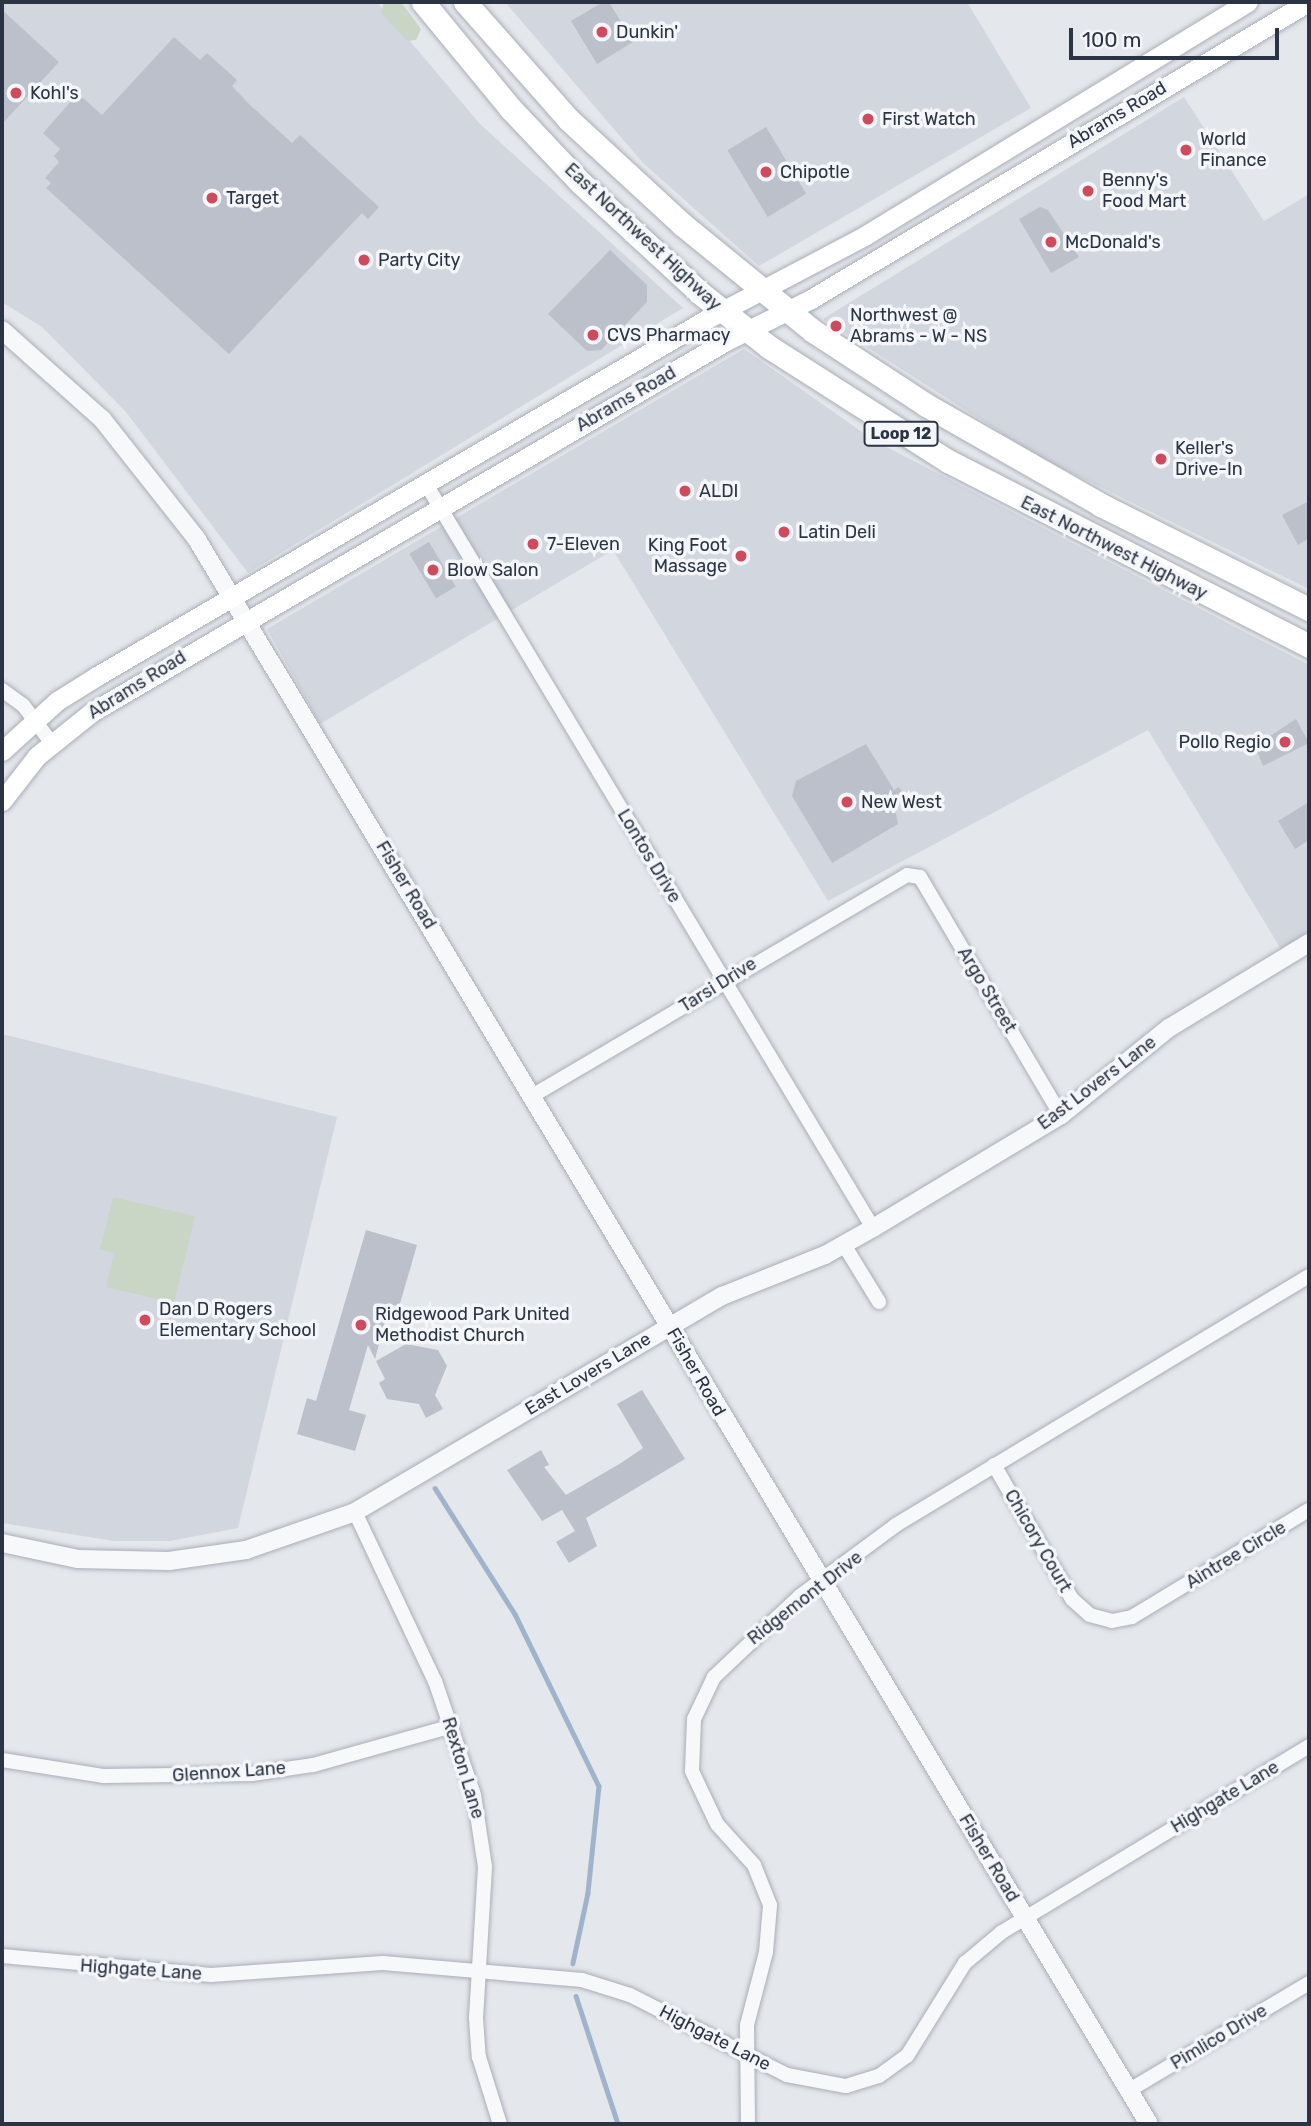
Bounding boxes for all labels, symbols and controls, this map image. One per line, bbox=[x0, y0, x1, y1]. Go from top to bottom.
scale bar bbox=[1073, 14, 1283, 58]
place label: Dunkin' bbox=[616, 21, 678, 43]
marker: Dunkin' bbox=[594, 24, 610, 40]
text: 100 m bbox=[1082, 27, 1141, 52]
street label: Abrams Road bbox=[1064, 77, 1170, 153]
place label: Kohl's bbox=[30, 82, 79, 104]
marker: Kohl's bbox=[8, 85, 24, 101]
place label: First Watch bbox=[882, 108, 976, 130]
marker: First Watch bbox=[860, 111, 876, 127]
place label: World Finance bbox=[1200, 129, 1267, 172]
marker: World Finance bbox=[1178, 142, 1194, 158]
street label: East Northwest Highway bbox=[560, 159, 726, 315]
place label: Chipotle bbox=[780, 161, 850, 183]
marker: Chipotle bbox=[758, 164, 774, 180]
place label: Benny's Food Mart bbox=[1102, 170, 1186, 212]
marker: Benny's Food Mart bbox=[1080, 183, 1096, 199]
place label: Target bbox=[226, 187, 279, 209]
marker: Target bbox=[204, 190, 220, 206]
place label: McDonald's bbox=[1065, 231, 1161, 253]
marker: McDonald's bbox=[1043, 234, 1059, 250]
place label: Party City bbox=[378, 249, 461, 271]
marker: Party City bbox=[356, 252, 372, 268]
place label: Northwest @ Abrams - W - NS bbox=[850, 305, 988, 348]
marker: Northwest @ Abrams - W - NS bbox=[828, 318, 844, 334]
place label: CVS Pharmacy bbox=[607, 324, 731, 346]
marker: CVS Pharmacy bbox=[585, 327, 601, 343]
street label: Abrams Road bbox=[572, 362, 680, 436]
road number: Loop 12 bbox=[862, 422, 940, 446]
place label: Keller's Drive-In bbox=[1175, 438, 1243, 480]
marker: Keller's Drive-In bbox=[1153, 451, 1169, 467]
place label: ALDI bbox=[699, 480, 739, 502]
marker: ALDI bbox=[677, 483, 693, 499]
street label: East Northwest Highway bbox=[1017, 491, 1211, 605]
place label: Latin Deli bbox=[798, 521, 876, 543]
marker: Latin Deli bbox=[776, 524, 792, 540]
place label: 7-Eleven bbox=[547, 533, 620, 555]
place label: King Foot Massage bbox=[648, 535, 727, 578]
marker: 7-Eleven bbox=[525, 536, 541, 552]
marker: King Foot Massage bbox=[733, 548, 749, 564]
place label: Blow Salon bbox=[447, 559, 539, 581]
marker: Blow Salon bbox=[425, 562, 441, 578]
street label: Abrams Road bbox=[84, 646, 190, 724]
place label: Pollo Regio bbox=[1179, 731, 1271, 753]
marker: Pollo Regio bbox=[1277, 734, 1293, 750]
place label: New West bbox=[861, 791, 943, 813]
marker: New West bbox=[839, 794, 855, 810]
street label: Lontos Drive bbox=[613, 805, 685, 907]
street label: Fisher Road bbox=[371, 837, 441, 933]
street label: Argo Street bbox=[953, 943, 1021, 1037]
street label: Tarsi Drive bbox=[675, 953, 761, 1017]
street label: East Lovers Lane bbox=[1034, 1031, 1160, 1135]
place label: Dan D Rogers Elementary School bbox=[159, 1299, 317, 1342]
place label: Ridgewood Park United Methodist Church bbox=[375, 1304, 570, 1346]
marker: Dan D Rogers Elementary School bbox=[137, 1312, 153, 1328]
marker: Ridgewood Park United Methodist Church bbox=[353, 1317, 369, 1333]
street label: Fisher Road bbox=[662, 1324, 730, 1420]
street label: East Lovers Lane bbox=[521, 1328, 655, 1420]
street label: Chicory Court bbox=[1000, 1485, 1076, 1597]
street label: Aintree Circle bbox=[1182, 1517, 1290, 1593]
street label: Ridgemont Drive bbox=[743, 1547, 867, 1649]
street label: Rexton Lane bbox=[437, 1715, 489, 1821]
street label: Highgate Lane bbox=[1167, 1756, 1283, 1838]
street label: Glennox Lane bbox=[171, 1757, 287, 1787]
street label: Fisher Road bbox=[954, 1810, 1024, 1906]
street label: Highgate Lane bbox=[79, 1955, 203, 1985]
street label: Pimlico Drive bbox=[1167, 2000, 1271, 2074]
street label: Highgate Lane bbox=[656, 2001, 774, 2075]

